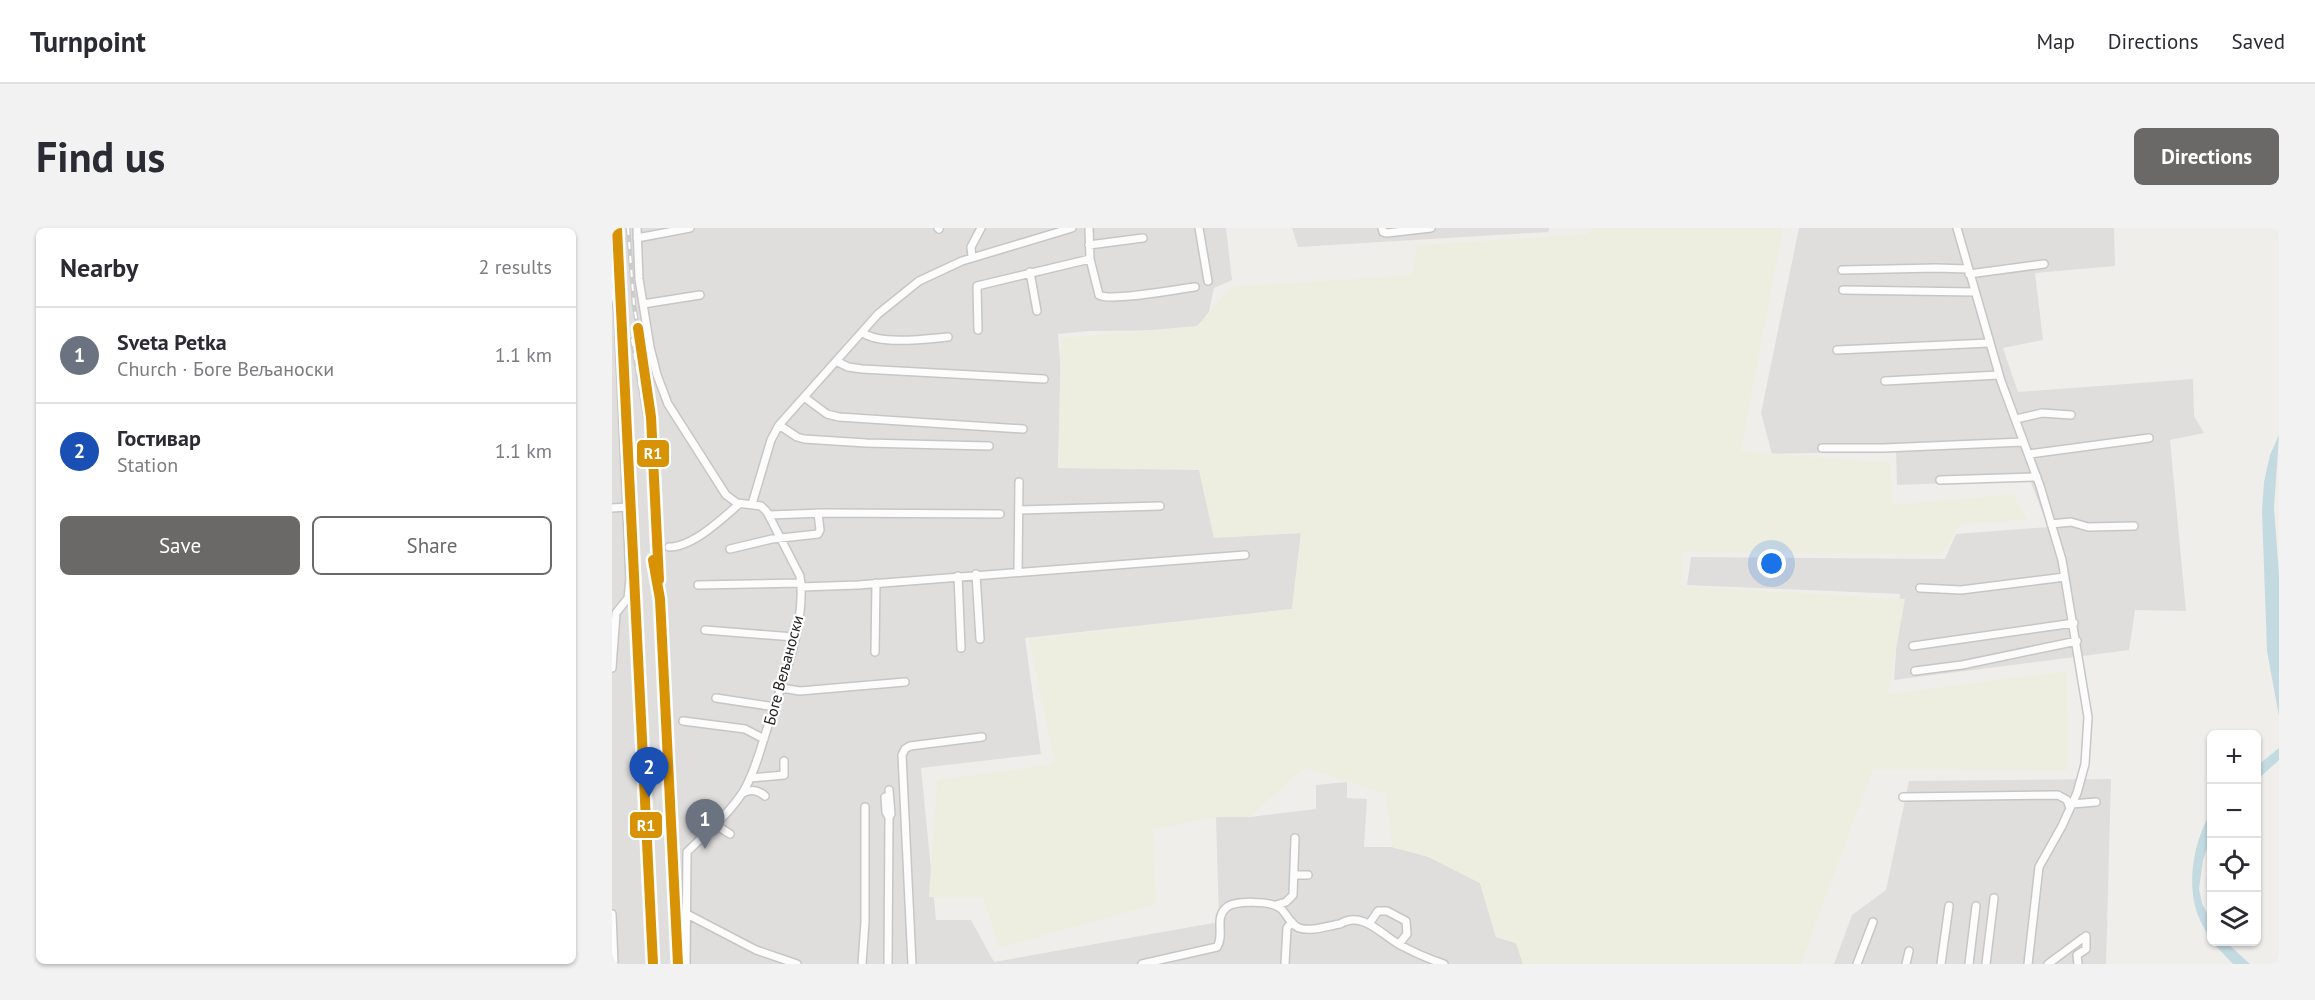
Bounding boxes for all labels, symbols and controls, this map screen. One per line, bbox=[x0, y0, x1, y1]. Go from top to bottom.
text: Turnpoint bbox=[30, 23, 146, 60]
text: Map bbox=[2036, 28, 2075, 55]
text: Directions bbox=[2108, 28, 2199, 55]
text: Saved bbox=[2232, 28, 2285, 55]
button: Directions bbox=[2134, 128, 2279, 185]
text: Find us bbox=[36, 129, 165, 184]
text: Nearby bbox=[60, 251, 138, 284]
text: 2 results bbox=[479, 254, 552, 280]
text: Sveta Petka bbox=[117, 328, 227, 356]
text: 1 bbox=[74, 342, 85, 368]
text: 1.1 km bbox=[495, 342, 552, 368]
text: Church · Боге Вељаноски bbox=[117, 356, 334, 382]
text: Гостивар bbox=[117, 424, 201, 452]
text: 2 bbox=[74, 438, 85, 464]
text: 1.1 km bbox=[495, 438, 552, 464]
line badge: R1 bbox=[636, 439, 670, 468]
text: R1 bbox=[644, 443, 662, 463]
text: Station bbox=[117, 452, 178, 478]
button: Save bbox=[60, 516, 300, 575]
button: Share bbox=[312, 516, 552, 575]
your location bbox=[1757, 549, 1786, 578]
street label: Боге Вељаноски bbox=[759, 613, 807, 727]
map controls bbox=[2207, 730, 2261, 946]
button: + bbox=[2207, 730, 2261, 784]
pin: 2 bbox=[630, 748, 669, 797]
button: − bbox=[2207, 784, 2261, 838]
pin: 1 bbox=[686, 800, 724, 849]
line badge: R1 bbox=[629, 811, 663, 839]
text: R1 bbox=[637, 815, 655, 835]
button: locate bbox=[2207, 838, 2261, 892]
button: layers bbox=[2207, 892, 2261, 946]

